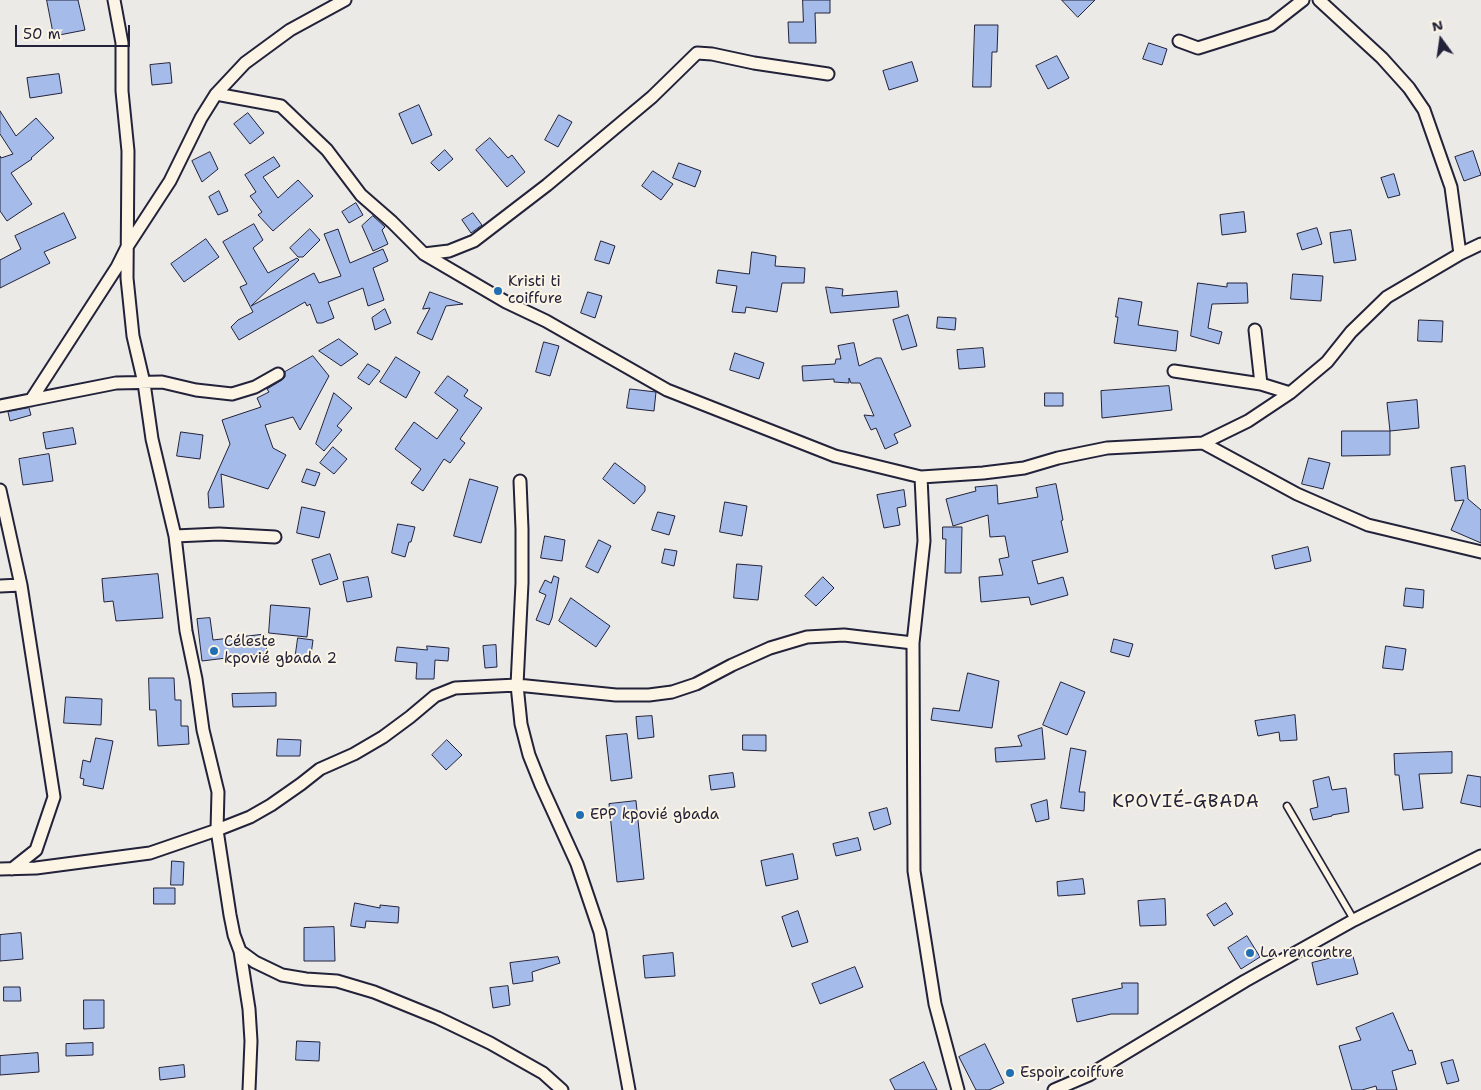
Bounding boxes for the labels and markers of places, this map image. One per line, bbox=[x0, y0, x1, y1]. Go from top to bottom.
place label: Kristi ti coiffure bbox=[508, 273, 562, 308]
marker: Kristi ti coiffure bbox=[492, 285, 504, 297]
place label: Céleste kpovié gbada 2 bbox=[224, 633, 337, 668]
marker: Céleste kpovié gbada 2 bbox=[208, 645, 220, 657]
place label: EPP kpovié gbada bbox=[590, 806, 719, 824]
marker: EPP kpovié gbada bbox=[574, 809, 586, 821]
place label: La rencontre bbox=[1260, 944, 1353, 962]
marker: La rencontre bbox=[1244, 947, 1256, 959]
place label: Espoir coiffure bbox=[1020, 1064, 1124, 1082]
marker: Espoir coiffure bbox=[1004, 1067, 1016, 1079]

